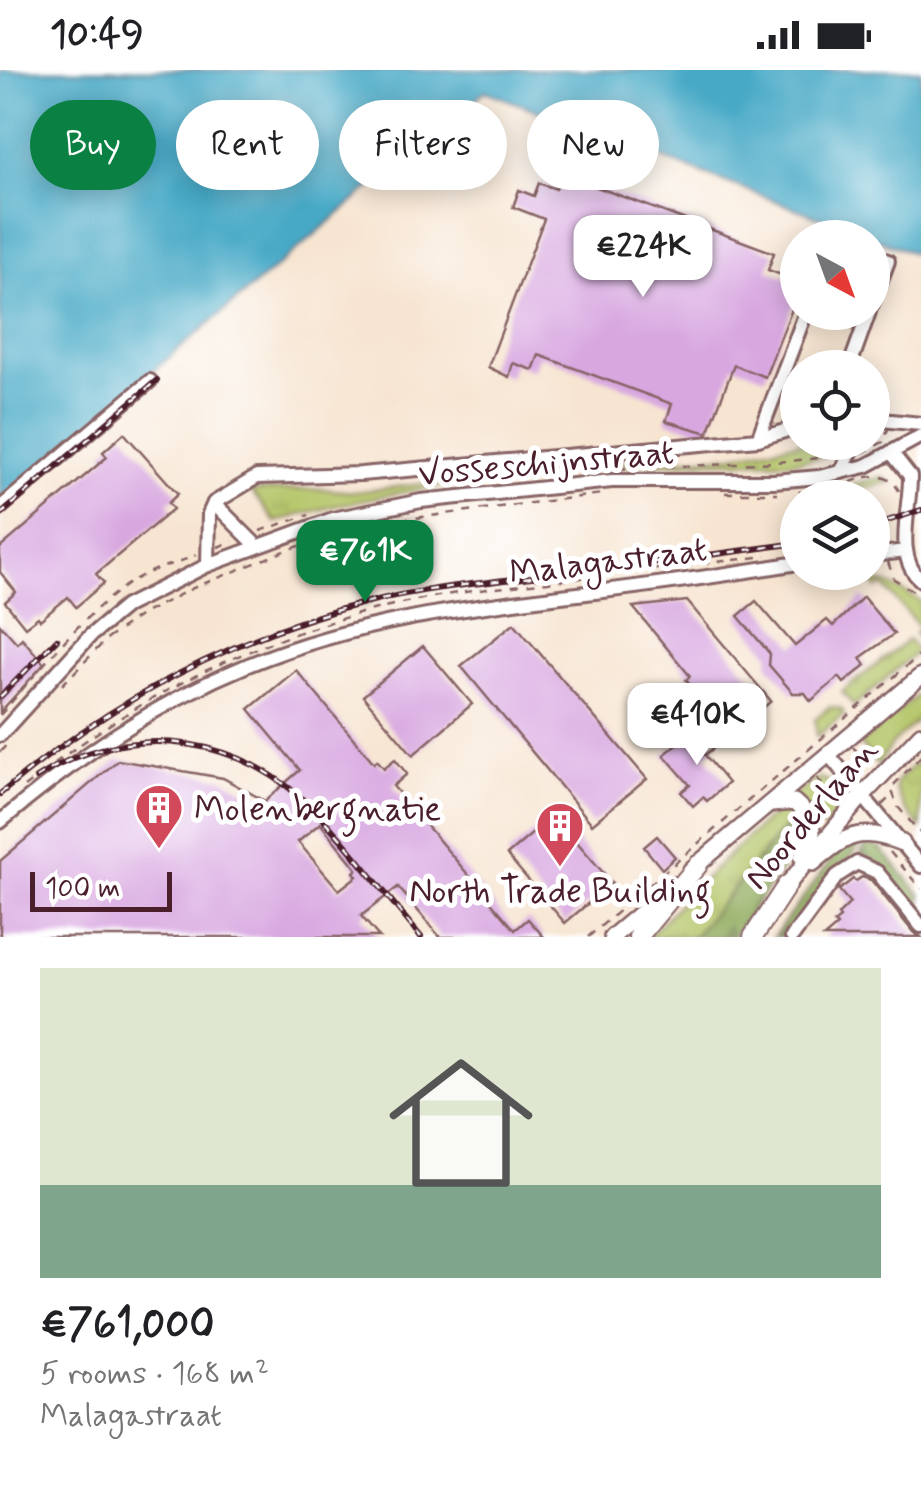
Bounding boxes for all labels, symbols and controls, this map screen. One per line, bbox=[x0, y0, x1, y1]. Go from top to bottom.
text: 10:49 bbox=[50, 11, 144, 60]
chip: Buy bbox=[30, 100, 156, 190]
chip: Rent bbox=[176, 100, 319, 190]
chip: Filters bbox=[339, 100, 507, 190]
chip: New bbox=[527, 100, 659, 190]
pin: €224K bbox=[573, 215, 713, 300]
north arrow bbox=[780, 220, 890, 330]
map controls bbox=[780, 220, 890, 590]
text: €224K bbox=[595, 226, 691, 268]
button: locate bbox=[780, 350, 890, 460]
street label: Vosseschijnstraat bbox=[416, 430, 676, 498]
button: layers bbox=[780, 480, 890, 590]
pin: €761K bbox=[295, 520, 435, 605]
street label: Malagastraat bbox=[507, 527, 710, 600]
text: €761K bbox=[318, 531, 412, 573]
pin: €410K bbox=[627, 683, 767, 768]
text: €410K bbox=[649, 694, 745, 736]
street label: Noorderlaan bbox=[735, 729, 889, 900]
building icon: Molenbergnatie bbox=[133, 782, 185, 850]
place label: Molenbergnatie bbox=[194, 787, 441, 837]
building icon: North Trade Building bbox=[534, 800, 586, 868]
scale bar bbox=[30, 867, 172, 911]
place label: North Trade Building bbox=[409, 869, 711, 919]
text: 100 m bbox=[45, 871, 120, 908]
icon: home bbox=[371, 1033, 551, 1213]
text: €761,000 bbox=[40, 1298, 214, 1353]
text: 5 rooms · 168 m² bbox=[40, 1353, 269, 1395]
text: Malagastraat bbox=[40, 1395, 222, 1437]

